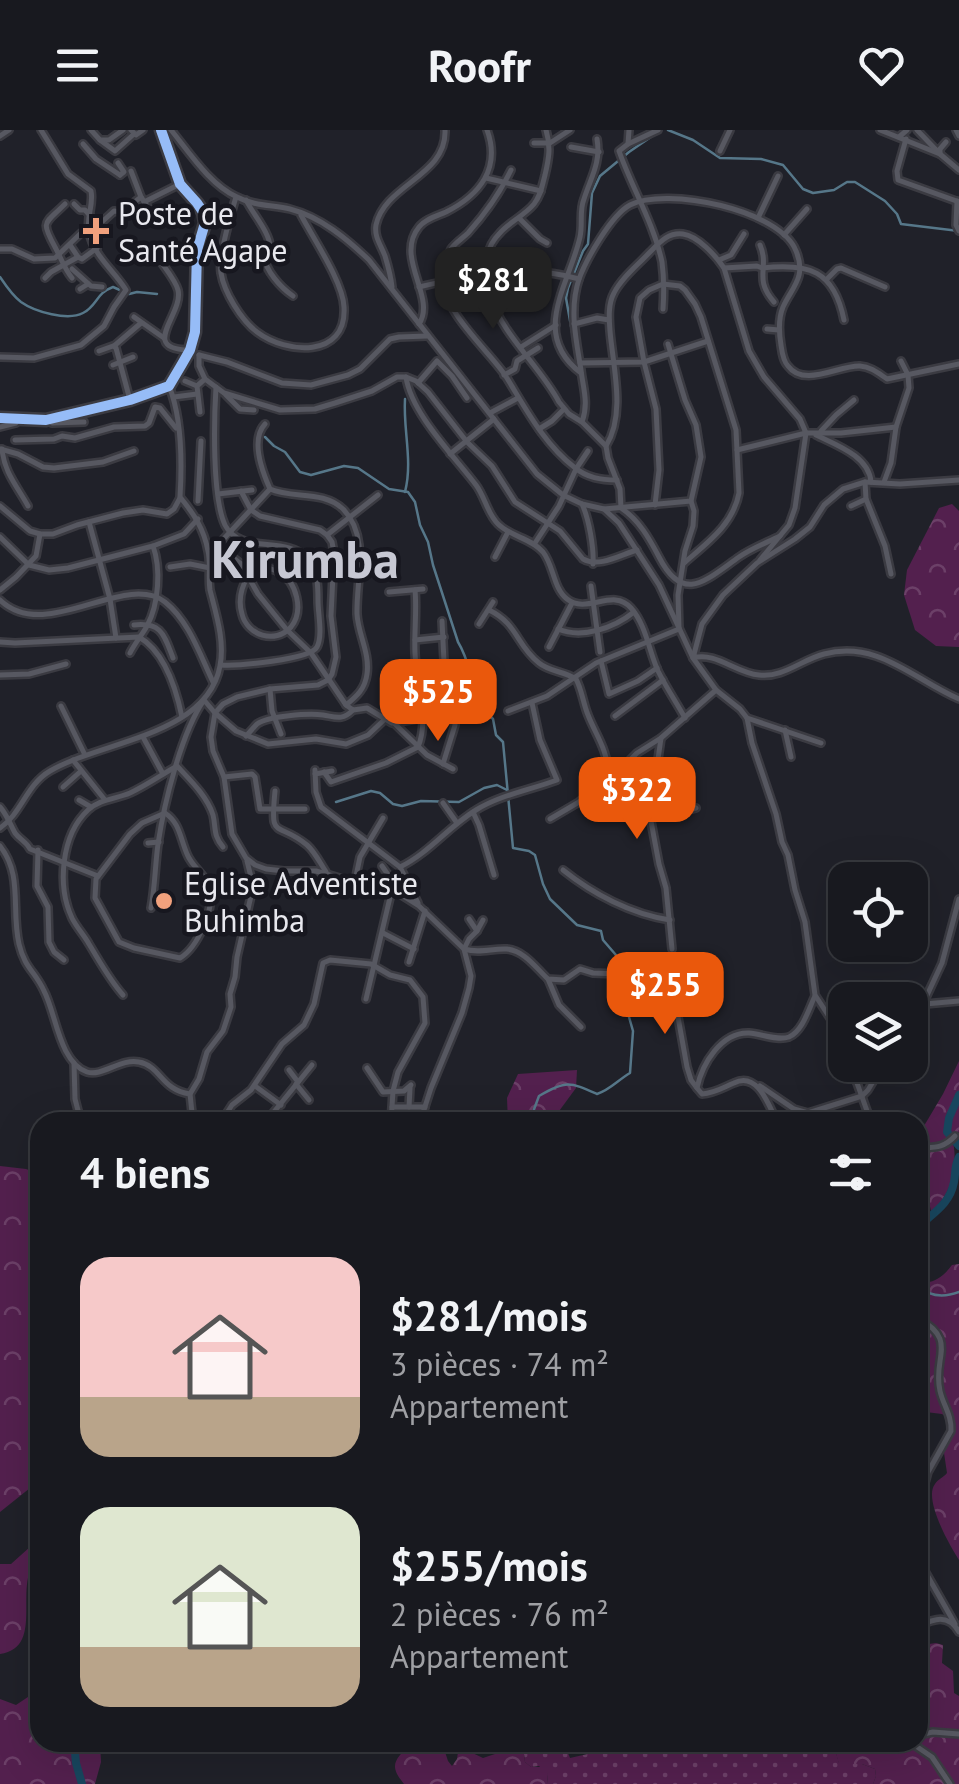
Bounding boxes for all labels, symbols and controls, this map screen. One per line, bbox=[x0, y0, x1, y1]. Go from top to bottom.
text: Roofr bbox=[428, 36, 531, 94]
icon: menu bbox=[50, 38, 105, 93]
icon: heart bbox=[854, 38, 909, 93]
place label: Poste de Santé Agape bbox=[118, 192, 288, 271]
marker: Poste de Santé Agape bbox=[83, 218, 109, 244]
pin: $281 bbox=[434, 247, 552, 332]
text: $281 bbox=[457, 258, 529, 300]
district label: Kirumba bbox=[211, 525, 399, 592]
pin: $525 bbox=[379, 659, 497, 744]
text: $525 bbox=[402, 670, 474, 712]
pin: $322 bbox=[578, 757, 696, 842]
text: $322 bbox=[601, 768, 673, 810]
place label: Eglise Adventiste Buhimba bbox=[184, 862, 418, 941]
map controls bbox=[828, 862, 928, 1082]
button: locate bbox=[828, 862, 928, 962]
marker: Eglise Adventiste Buhimba bbox=[153, 890, 175, 912]
pin: $255 bbox=[606, 952, 724, 1037]
text: $255 bbox=[629, 963, 701, 1005]
button: layers bbox=[828, 982, 928, 1082]
text: 4 biens bbox=[80, 1145, 210, 1200]
icon: filters bbox=[823, 1145, 878, 1200]
text: $281/mois bbox=[390, 1288, 588, 1343]
icon: home bbox=[160, 1297, 280, 1417]
text: 3 pièces · 74 m² bbox=[390, 1343, 609, 1385]
text: Appartement bbox=[390, 1385, 568, 1427]
text: $255/mois bbox=[390, 1538, 588, 1593]
icon: home bbox=[160, 1547, 280, 1667]
text: 2 pièces · 76 m² bbox=[390, 1593, 609, 1635]
text: Appartement bbox=[390, 1635, 568, 1677]

